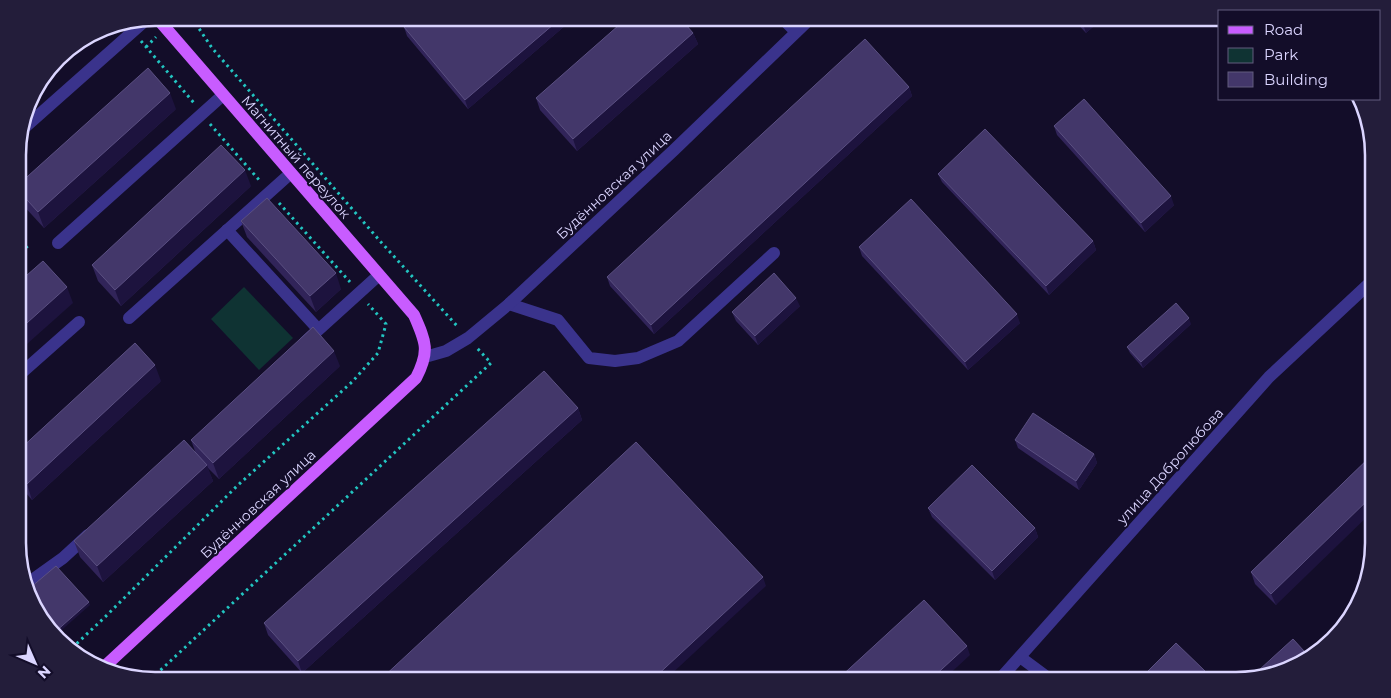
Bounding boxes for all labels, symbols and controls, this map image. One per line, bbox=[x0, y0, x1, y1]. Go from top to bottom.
legend bbox=[1218, 10, 1381, 100]
text: Road bbox=[1264, 20, 1303, 39]
text: Park bbox=[1264, 45, 1298, 64]
text: Building bbox=[1264, 70, 1328, 89]
street label: Магнитный переулок bbox=[238, 92, 354, 222]
street label: Будённовская улица bbox=[552, 127, 676, 243]
street label: улица Добролюбова bbox=[1112, 404, 1227, 529]
street label: Будённовская улица bbox=[196, 446, 320, 562]
north arrow bbox=[10, 638, 60, 688]
text: N bbox=[34, 662, 55, 683]

